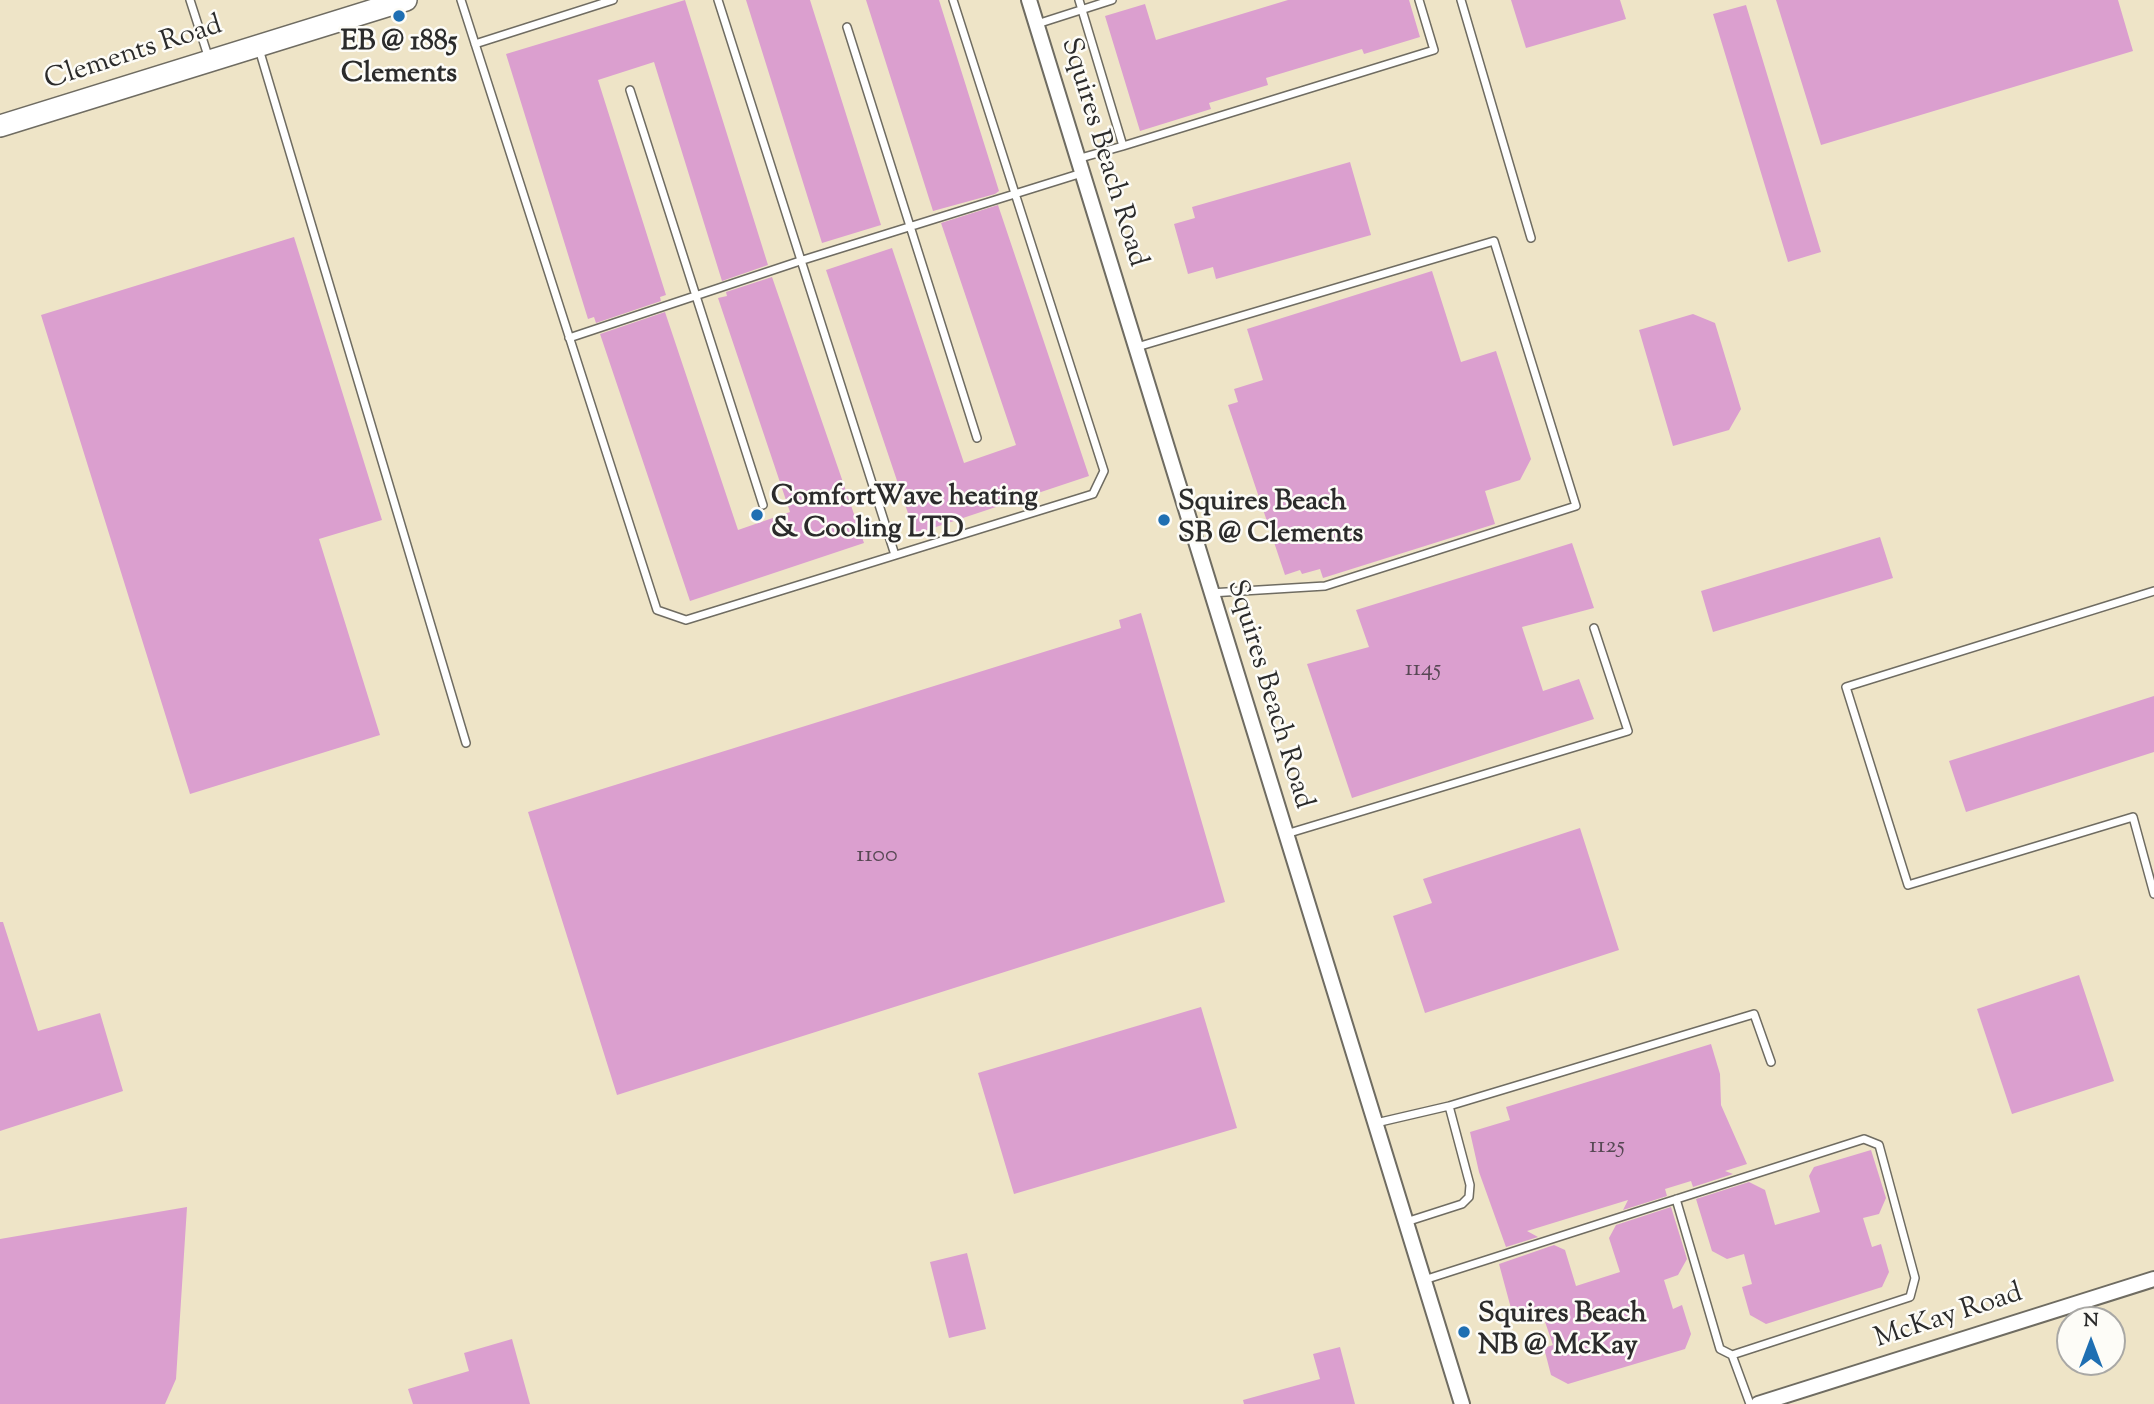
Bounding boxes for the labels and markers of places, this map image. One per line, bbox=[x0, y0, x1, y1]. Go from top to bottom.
marker: EB @ 1885 Clements bbox=[391, 8, 407, 24]
place label: EB @ 1885 Clements bbox=[341, 27, 457, 93]
place label: ComfortWave heating & Cooling LTD bbox=[771, 482, 1038, 548]
place label: Squires Beach SB @ Clements bbox=[1178, 487, 1363, 553]
marker: ComfortWave heating & Cooling LTD bbox=[749, 507, 765, 523]
marker: Squires Beach SB @ Clements bbox=[1156, 512, 1172, 528]
place label: Squires Beach NB @ McKay bbox=[1478, 1299, 1647, 1365]
marker: Squires Beach NB @ McKay bbox=[1456, 1324, 1472, 1340]

